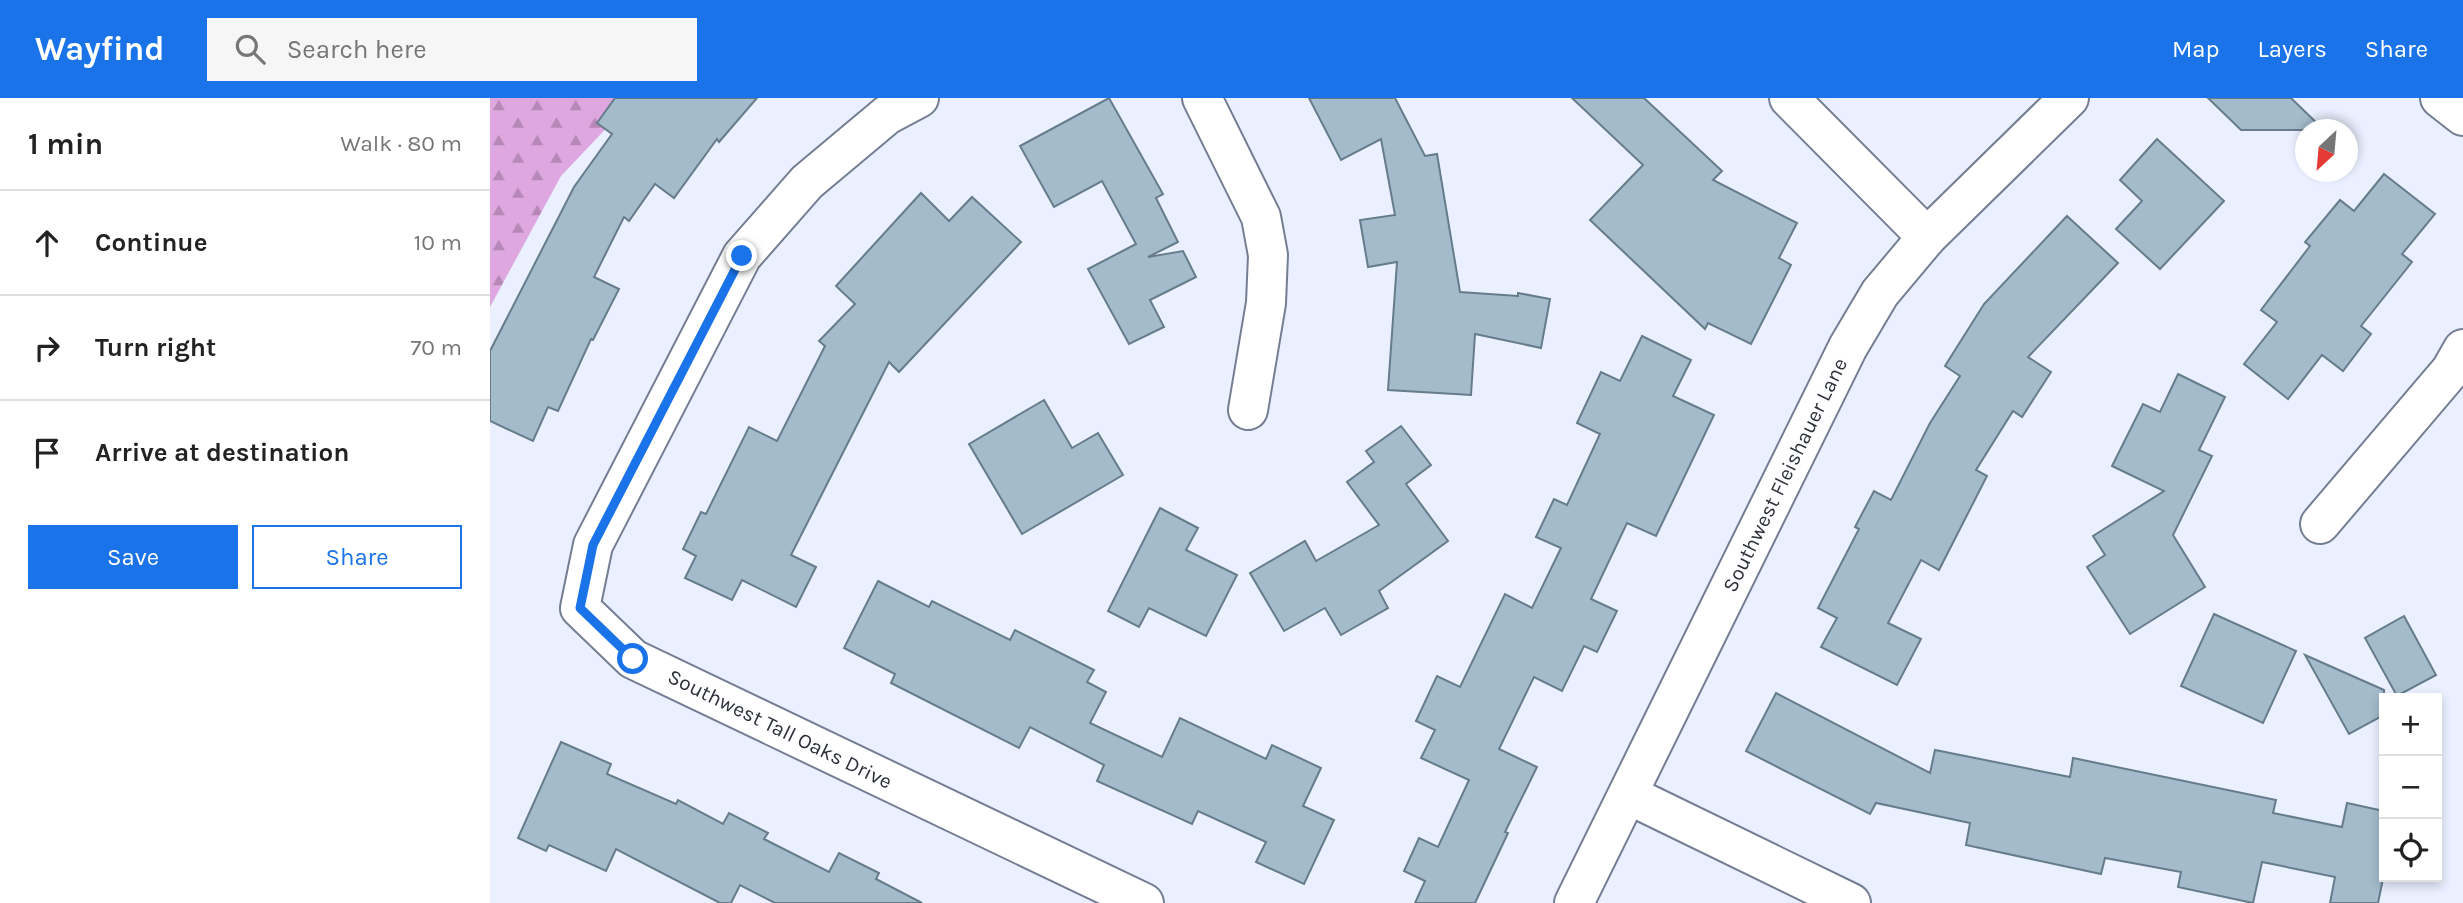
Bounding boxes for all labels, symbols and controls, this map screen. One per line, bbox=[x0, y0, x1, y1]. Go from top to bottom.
search box bbox=[207, 18, 697, 81]
text: Wayfind bbox=[35, 30, 165, 68]
icon: search bbox=[231, 30, 269, 68]
text: Search here bbox=[287, 34, 426, 65]
text: Map bbox=[2172, 35, 2220, 63]
text: Layers bbox=[2258, 35, 2327, 63]
text: Share bbox=[2365, 35, 2428, 63]
north arrow bbox=[2295, 119, 2358, 182]
text: 1 min bbox=[28, 126, 103, 162]
text: Walk · 80 m bbox=[340, 130, 462, 157]
icon: ahead bbox=[28, 224, 66, 262]
text: Continue bbox=[95, 227, 207, 258]
text: 10 m bbox=[414, 229, 462, 256]
route end bbox=[726, 240, 757, 271]
icon: right bbox=[28, 329, 66, 367]
text: Turn right bbox=[95, 332, 216, 363]
text: 70 m bbox=[411, 334, 462, 361]
street label: Southwest Fleishauer Lane bbox=[1718, 354, 1852, 596]
icon: arrive bbox=[28, 434, 66, 472]
text: Arrive at destination bbox=[95, 437, 349, 468]
button: Save bbox=[28, 525, 238, 589]
button: Share bbox=[252, 525, 462, 589]
route start bbox=[617, 643, 648, 674]
street label: Southwest Tall Oaks Drive bbox=[664, 664, 896, 794]
map controls bbox=[2379, 693, 2442, 882]
button: + bbox=[2379, 693, 2442, 756]
button: − bbox=[2379, 756, 2442, 819]
button: locate bbox=[2379, 819, 2442, 882]

